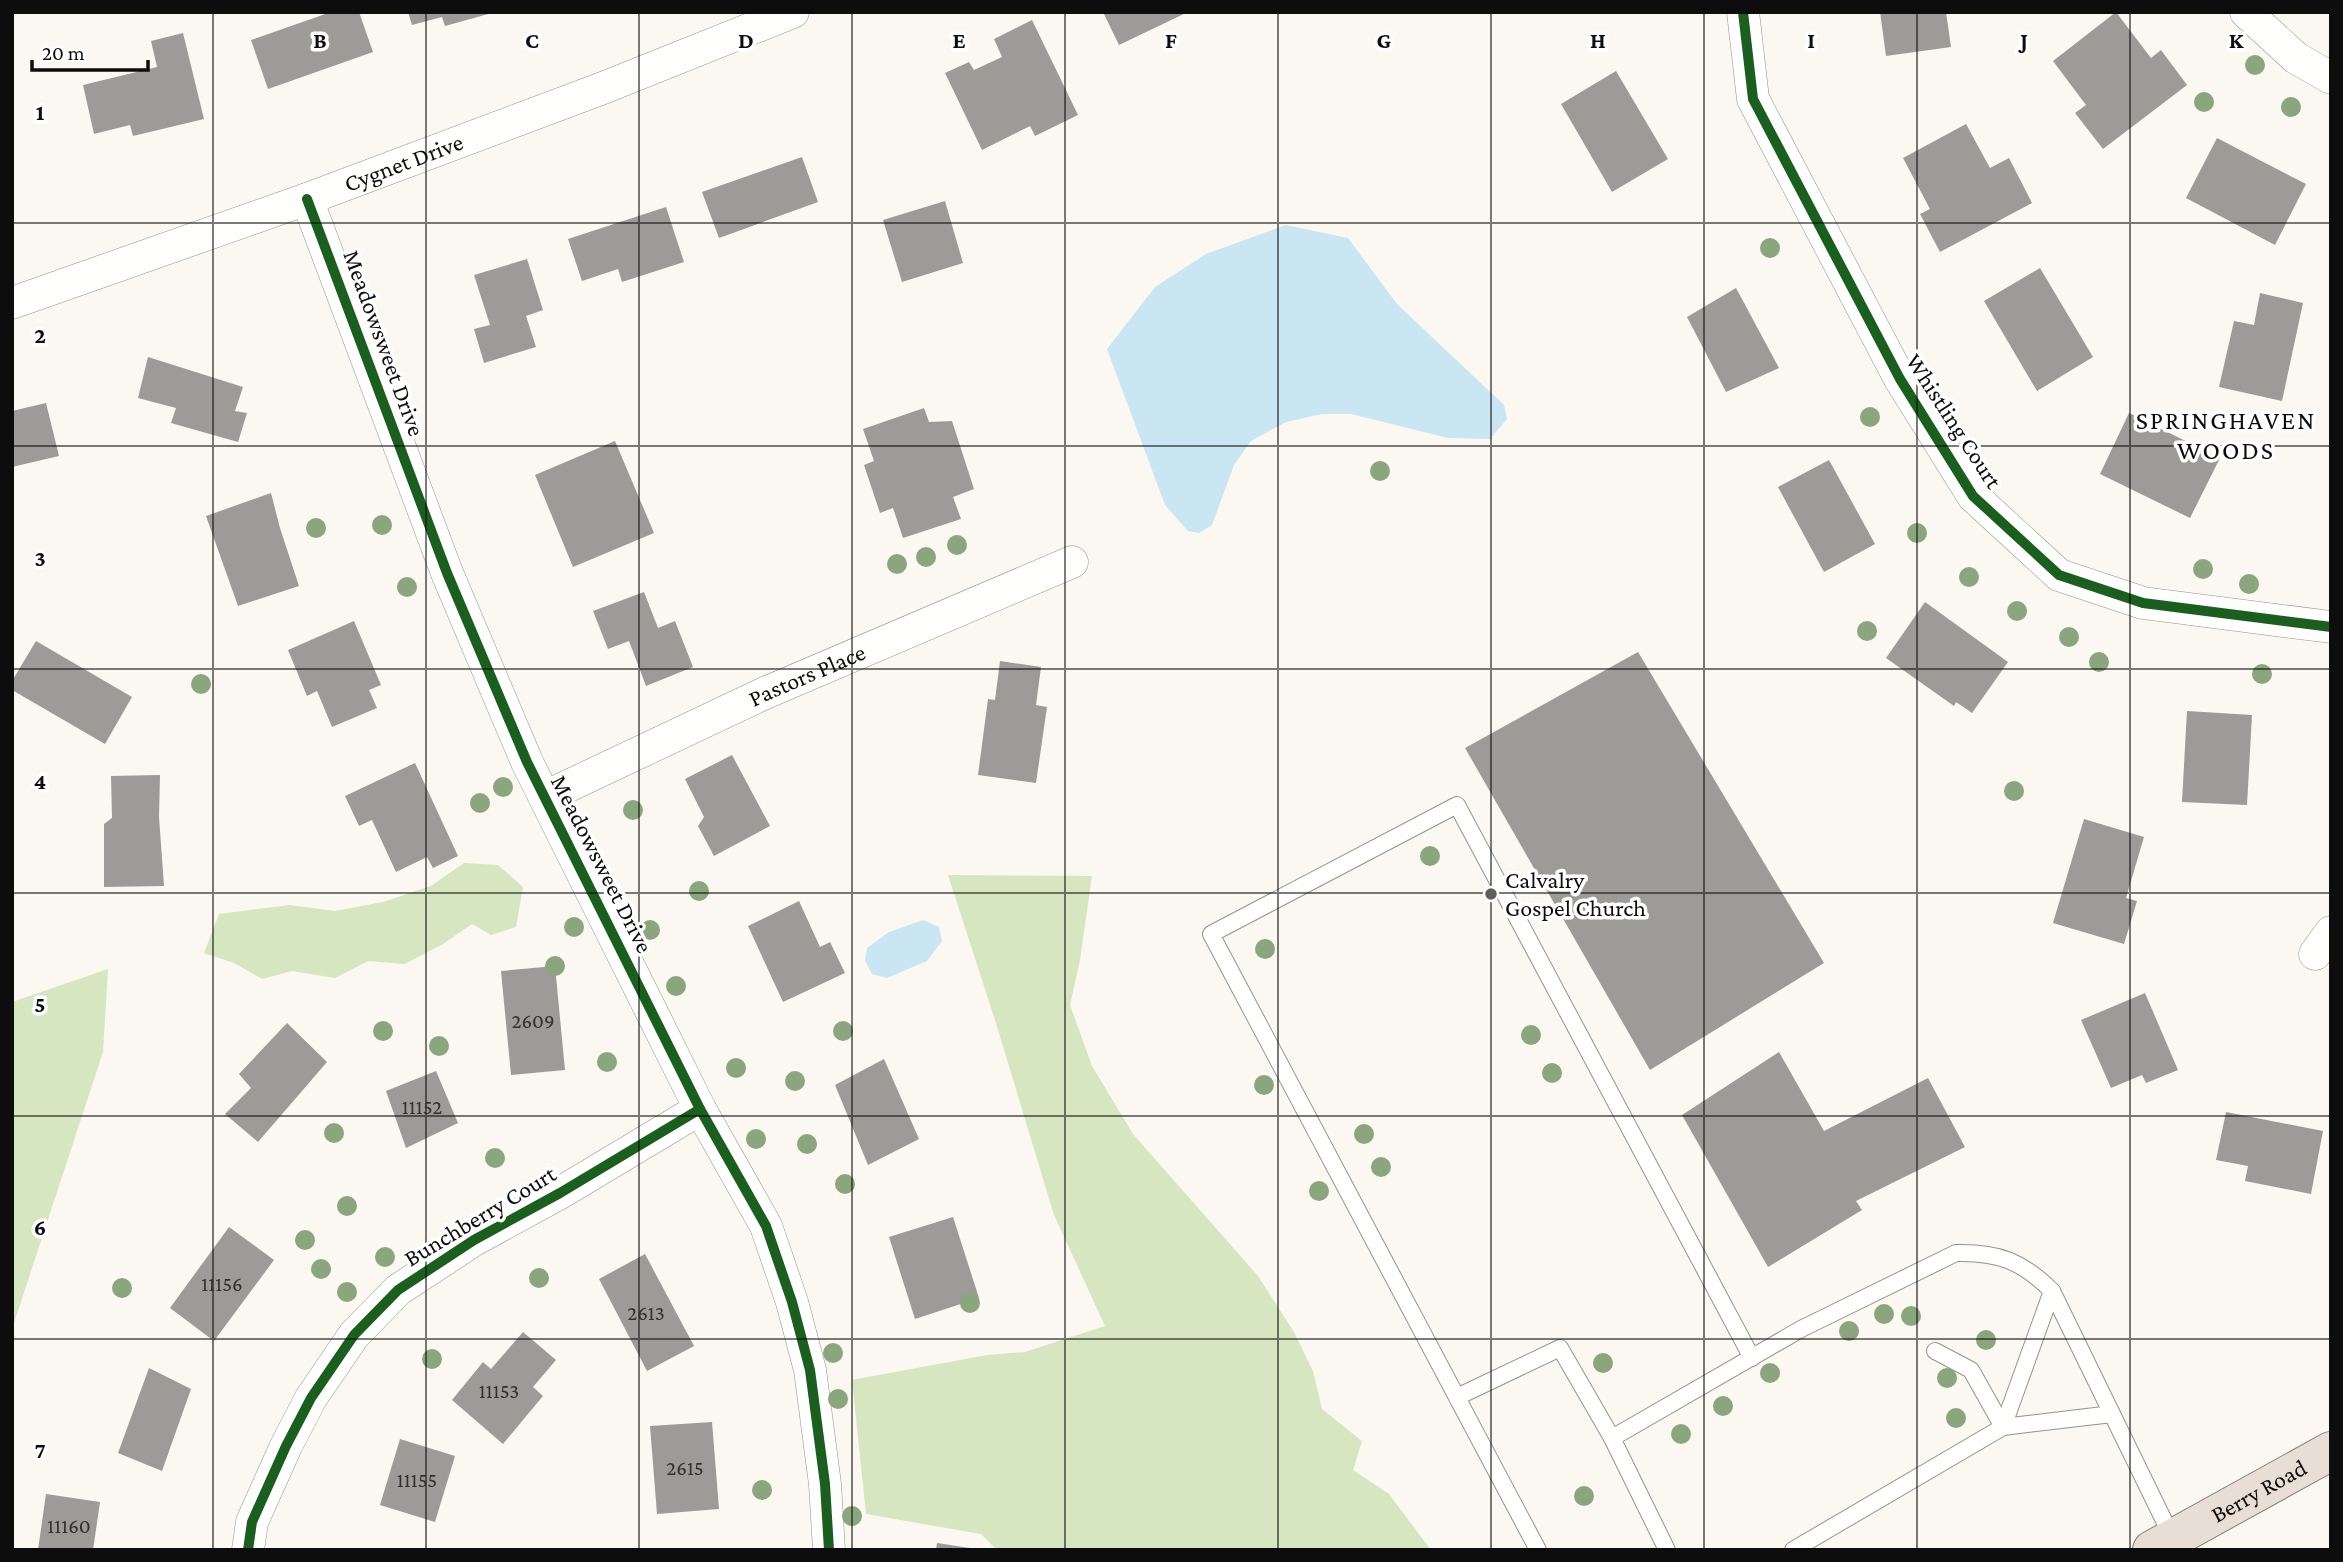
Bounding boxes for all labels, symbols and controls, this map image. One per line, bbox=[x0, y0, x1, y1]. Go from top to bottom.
text: B bbox=[313, 27, 327, 53]
text: C bbox=[525, 27, 539, 53]
text: D bbox=[738, 27, 754, 53]
text: E bbox=[952, 27, 966, 53]
text: F bbox=[1165, 27, 1177, 53]
text: G bbox=[1377, 27, 1392, 53]
text: H bbox=[1590, 27, 1606, 53]
text: I bbox=[1807, 27, 1815, 53]
text: J bbox=[2018, 27, 2028, 53]
text: K bbox=[2229, 27, 2244, 53]
scale bar bbox=[32, 28, 147, 72]
text: 20 m bbox=[42, 41, 85, 65]
text: 1 bbox=[36, 99, 45, 125]
street label: Cygnet Drive bbox=[340, 128, 467, 197]
street label: Meadowsweet Drive bbox=[338, 246, 431, 440]
text: 2 bbox=[34, 322, 46, 348]
street label: Whistling Court bbox=[1901, 348, 2009, 494]
district label: SPRINGHAVEN WOODS bbox=[2136, 406, 2316, 465]
text: 3 bbox=[34, 545, 46, 571]
street label: Pastors Place bbox=[744, 638, 869, 712]
text: 4 bbox=[34, 768, 46, 794]
street label: Meadowsweet Drive bbox=[546, 770, 659, 957]
place label: Calvalry Gospel Church bbox=[1505, 866, 1646, 921]
marker: Calvalry Gospel Church bbox=[1483, 886, 1499, 902]
text: 5 bbox=[34, 991, 46, 1017]
house number: 2609 bbox=[511, 1009, 555, 1033]
house number: 11152 bbox=[402, 1095, 442, 1119]
street label: Bunchberry Court bbox=[399, 1159, 561, 1271]
text: 6 bbox=[34, 1214, 46, 1240]
house number: 11156 bbox=[201, 1272, 243, 1296]
house number: 2613 bbox=[627, 1301, 665, 1325]
house number: 11153 bbox=[479, 1379, 519, 1403]
text: 7 bbox=[34, 1437, 46, 1463]
street label: Berry Road bbox=[2206, 1453, 2311, 1528]
house number: 2615 bbox=[666, 1456, 704, 1480]
house number: 11155 bbox=[397, 1468, 437, 1492]
house number: 11160 bbox=[47, 1514, 91, 1538]

